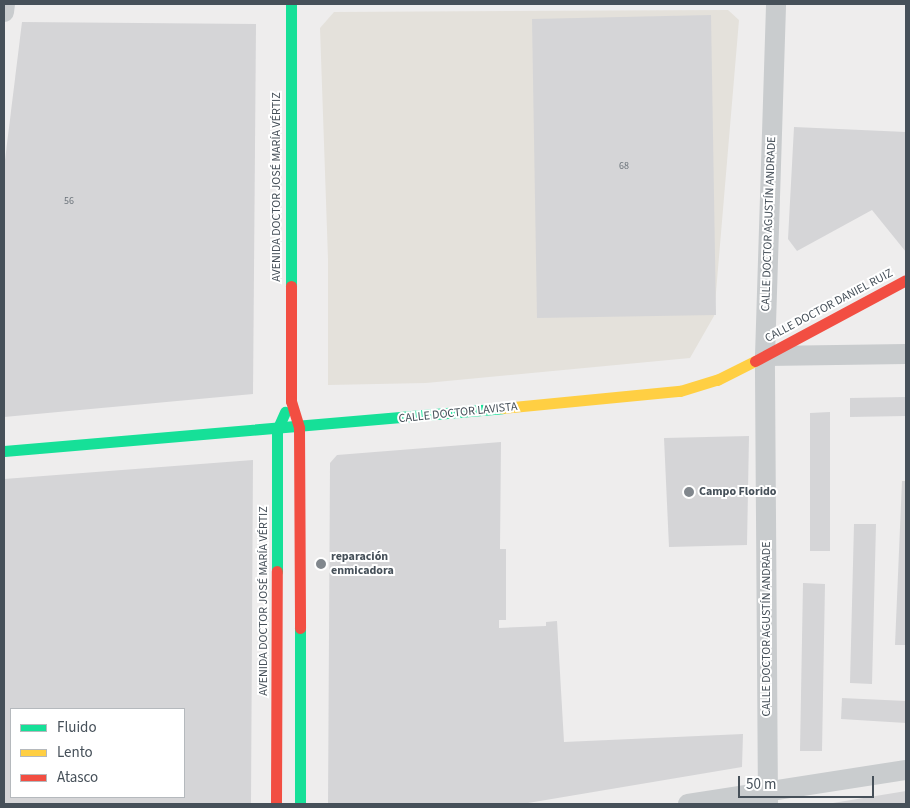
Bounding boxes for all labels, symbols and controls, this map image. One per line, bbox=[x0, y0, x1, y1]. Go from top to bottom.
street label: AVENIDA DOCTOR JOSÉ MARÍA VÉRTIZ bbox=[270, 92, 284, 282]
street label: CALLE DOCTOR AGUSTÍN ANDRADE bbox=[759, 136, 779, 312]
house number: 68 bbox=[619, 161, 629, 173]
house number: 56 bbox=[64, 196, 74, 208]
street label: CALLE DOCTOR DANIEL RUIZ bbox=[763, 266, 895, 346]
street label: CALLE DOCTOR LAVISTA bbox=[398, 400, 518, 426]
place label: Campo Florido bbox=[699, 485, 777, 499]
marker: Campo Florido bbox=[683, 486, 695, 498]
street label: AVENIDA DOCTOR JOSÉ MARÍA VÉRTIZ bbox=[257, 506, 271, 696]
street label: CALLE DOCTOR AGUSTÍN ANDRADE bbox=[760, 541, 774, 717]
place label: reparación enmicadora bbox=[331, 550, 394, 578]
marker: reparación enmicadora bbox=[315, 558, 327, 570]
legend bbox=[10, 708, 185, 798]
text: Fluido bbox=[57, 717, 97, 738]
text: Lento bbox=[57, 742, 93, 763]
scale bar bbox=[740, 766, 876, 798]
text: Atasco bbox=[57, 767, 98, 788]
text: 50 m bbox=[746, 774, 776, 795]

